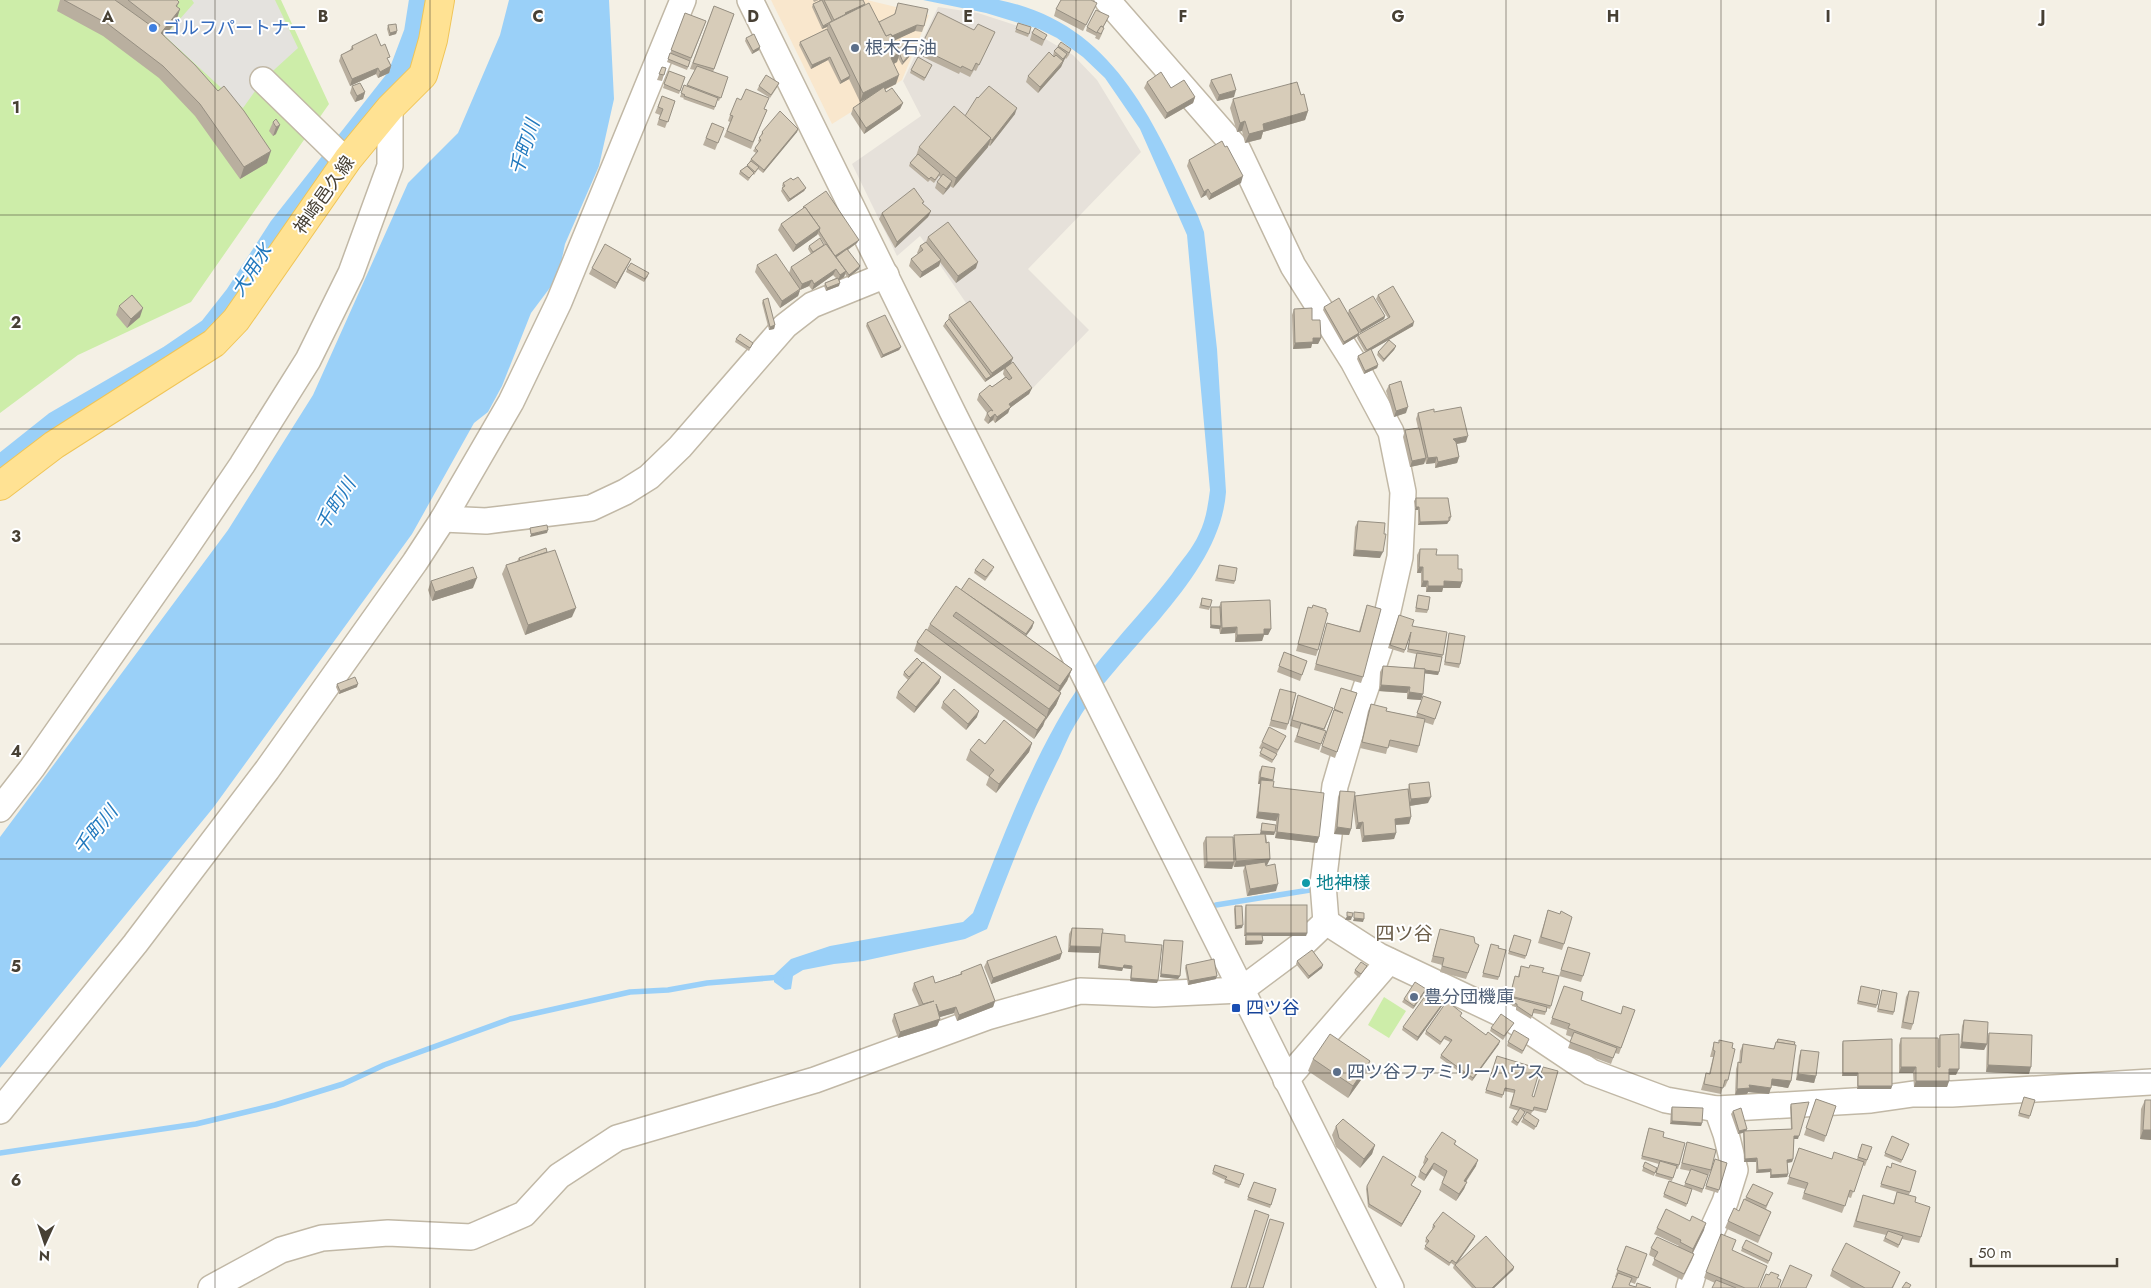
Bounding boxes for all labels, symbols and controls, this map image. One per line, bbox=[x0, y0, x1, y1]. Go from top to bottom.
text: A bbox=[101, 5, 114, 28]
text: B bbox=[318, 5, 328, 28]
text: C bbox=[532, 5, 544, 28]
text: D bbox=[747, 5, 759, 28]
text: E bbox=[963, 5, 973, 28]
text: F bbox=[1179, 5, 1187, 28]
text: G bbox=[1391, 5, 1405, 28]
text: H bbox=[1607, 5, 1619, 28]
text: I bbox=[1825, 5, 1831, 28]
text: J bbox=[2037, 5, 2046, 28]
place label: ゴルフパートナー bbox=[163, 15, 307, 41]
marker: ゴルフパートナー bbox=[147, 22, 159, 34]
place label: 根木石油 bbox=[865, 35, 937, 61]
marker: 根木石油 bbox=[849, 42, 861, 54]
text: 1 bbox=[12, 96, 20, 119]
water label: 千町川 bbox=[503, 114, 547, 178]
street label: 神崎邑久線 bbox=[288, 151, 360, 239]
water label: 大用水 bbox=[225, 237, 279, 302]
text: 2 bbox=[11, 311, 21, 334]
water label: 千町川 bbox=[309, 471, 363, 536]
text: 3 bbox=[11, 525, 21, 548]
text: 4 bbox=[10, 740, 22, 763]
water label: 千町川 bbox=[67, 798, 125, 861]
place label: 地神様 bbox=[1316, 870, 1370, 896]
marker: 地神様 bbox=[1300, 877, 1312, 889]
district label: 四ツ谷 bbox=[1375, 920, 1433, 947]
text: 5 bbox=[11, 955, 21, 978]
place label: 豊分団機庫 bbox=[1424, 984, 1514, 1010]
marker: 豊分団機庫 bbox=[1408, 991, 1420, 1003]
place label: 四ツ谷 bbox=[1246, 995, 1300, 1021]
marker: 四ツ谷 bbox=[1230, 1002, 1242, 1014]
place label: 四ツ谷ファミリーハウス bbox=[1347, 1059, 1545, 1085]
marker: 四ツ谷ファミリーハウス bbox=[1331, 1066, 1343, 1078]
text: 6 bbox=[11, 1169, 21, 1192]
north arrow bbox=[20, 1218, 70, 1268]
scale bar bbox=[1971, 1236, 2117, 1268]
text: 50 m bbox=[1978, 1242, 2012, 1264]
text: N bbox=[38, 1246, 50, 1266]

